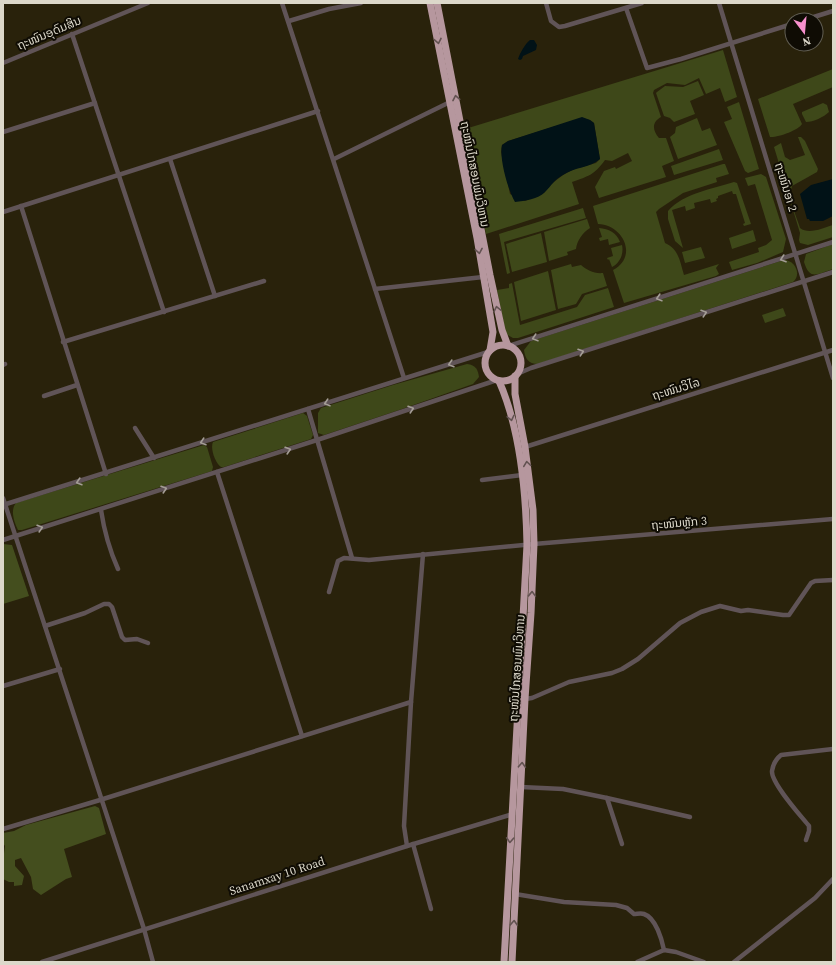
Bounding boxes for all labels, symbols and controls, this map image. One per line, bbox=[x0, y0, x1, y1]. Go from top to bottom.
street label: ຖະໜົນອຸດົມສິນ bbox=[14, 12, 84, 54]
north arrow bbox=[784, 12, 824, 52]
text: N bbox=[801, 33, 813, 49]
one-way arrow bbox=[433, 38, 441, 44]
one-way arrow bbox=[452, 95, 461, 102]
street label: ຖະໜົນໄກສອນພົມວິຫານ bbox=[457, 120, 493, 228]
street label: ຖະໜົນອາ 2 bbox=[771, 160, 801, 214]
one-way arrow bbox=[474, 248, 483, 254]
one-way arrow bbox=[779, 254, 786, 263]
one-way arrow bbox=[655, 293, 662, 302]
one-way arrow bbox=[493, 305, 502, 312]
one-way arrow bbox=[701, 309, 708, 318]
one-way arrow bbox=[532, 333, 539, 341]
one-way arrow bbox=[577, 348, 584, 357]
one-way arrow bbox=[447, 359, 454, 368]
street label: ຖະໜົນວິໄລ bbox=[650, 374, 702, 404]
one-way arrow bbox=[323, 398, 330, 407]
one-way arrow bbox=[408, 405, 415, 414]
one-way arrow bbox=[506, 415, 514, 421]
one-way arrow bbox=[199, 437, 206, 446]
one-way arrow bbox=[284, 446, 291, 454]
one-way arrow bbox=[523, 461, 532, 467]
one-way arrow bbox=[76, 477, 83, 486]
one-way arrow bbox=[161, 486, 168, 494]
street label: ຖະໜົນຫຼັກ 3 bbox=[651, 513, 707, 533]
one-way arrow bbox=[37, 524, 44, 533]
one-way arrow bbox=[528, 591, 536, 597]
street label: ຖະໜົນໄກສອນພົມວິຫານ bbox=[505, 614, 529, 722]
one-way arrow bbox=[518, 762, 526, 768]
one-way arrow bbox=[506, 837, 515, 843]
street label: Sanamxay 10 Road bbox=[227, 853, 327, 899]
one-way arrow bbox=[509, 920, 518, 926]

